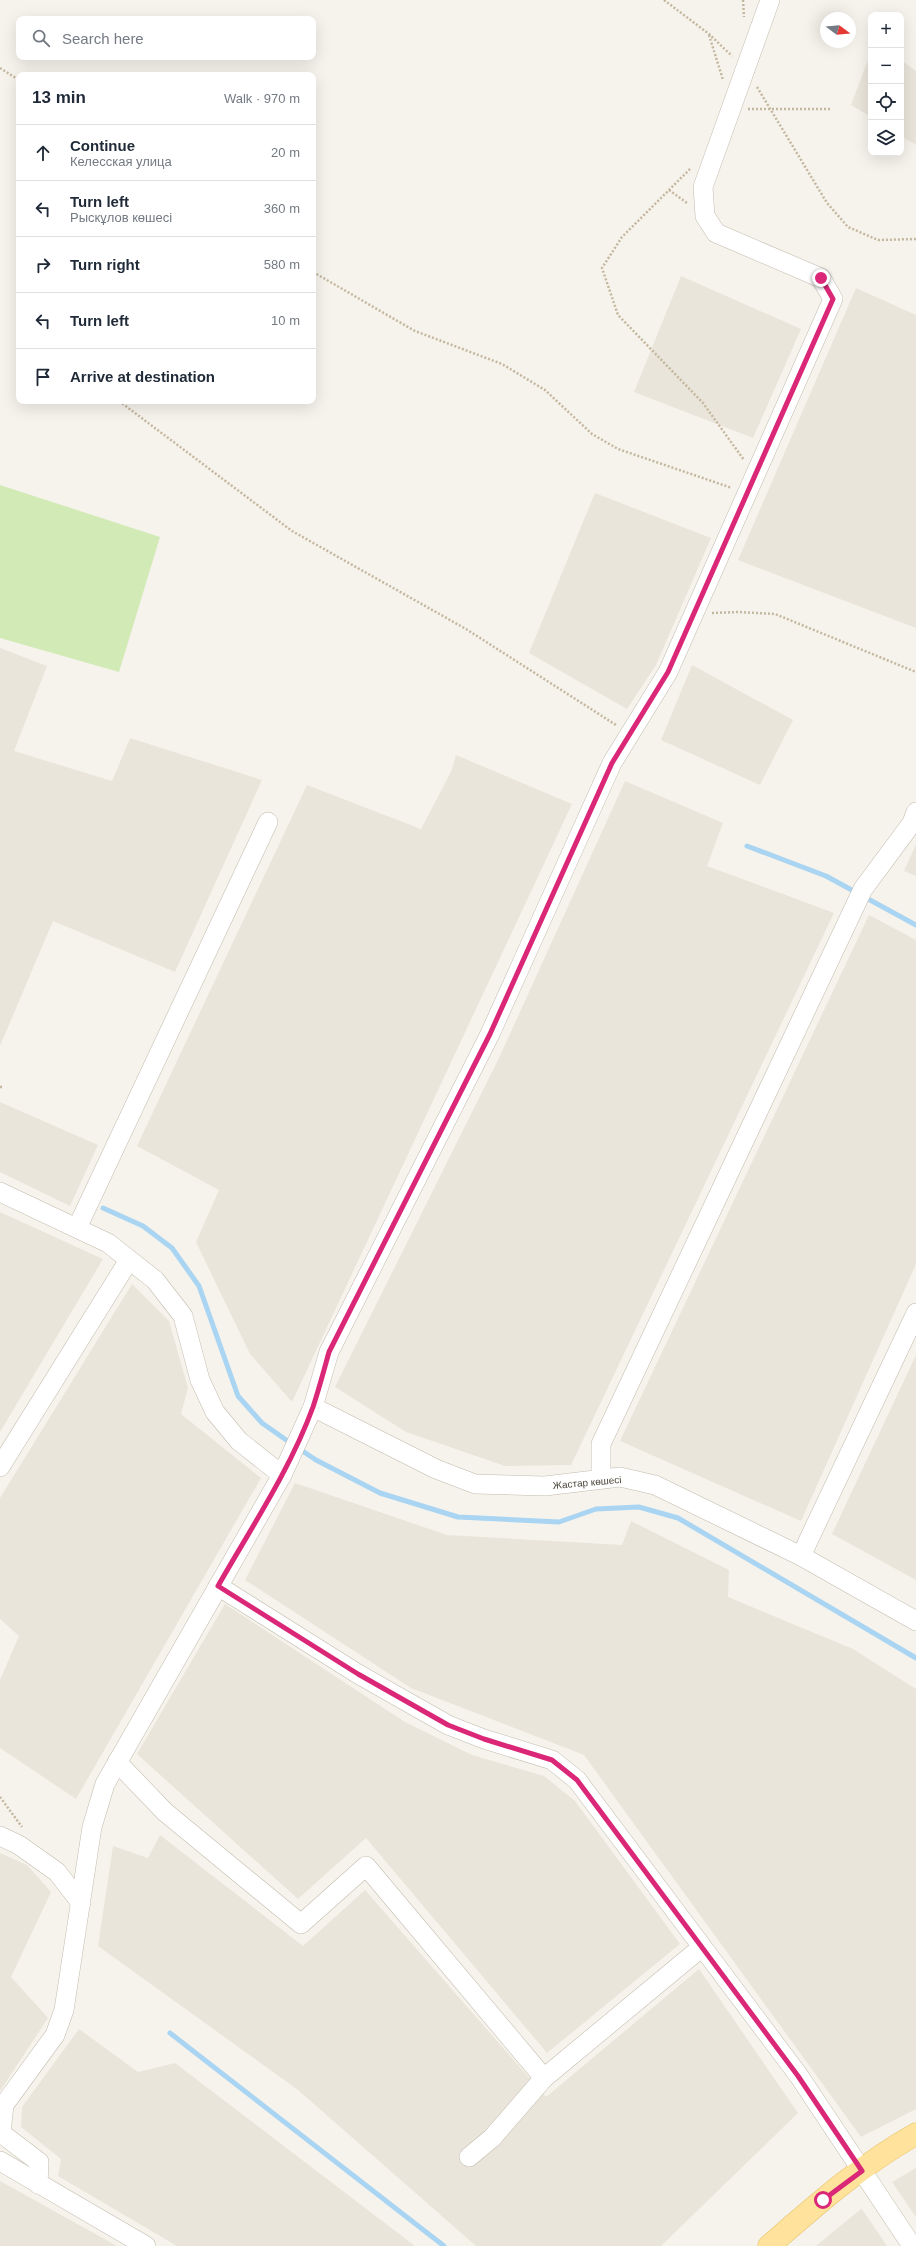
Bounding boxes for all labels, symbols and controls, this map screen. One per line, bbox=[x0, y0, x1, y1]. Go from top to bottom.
north arrow bbox=[820, 12, 856, 48]
map controls bbox=[868, 12, 904, 156]
button: + bbox=[868, 12, 904, 48]
search box bbox=[16, 16, 316, 60]
icon: search bbox=[30, 27, 52, 49]
text: Search here bbox=[62, 30, 144, 47]
button: − bbox=[868, 48, 904, 84]
button: locate bbox=[868, 84, 904, 120]
text: 13 min bbox=[32, 88, 86, 107]
text: Walk · 970 m bbox=[224, 91, 300, 106]
button: layers bbox=[868, 120, 904, 156]
text: Continue bbox=[70, 137, 135, 154]
icon: ahead bbox=[32, 142, 54, 164]
text: 20 m bbox=[271, 145, 300, 160]
text: Келесская улица bbox=[70, 154, 172, 169]
text: Turn left bbox=[70, 193, 129, 210]
icon: left bbox=[32, 198, 54, 220]
text: 360 m bbox=[264, 201, 300, 216]
text: Рыскұлов көшесі bbox=[70, 210, 172, 225]
icon: right bbox=[32, 254, 54, 276]
text: Turn right bbox=[70, 256, 140, 273]
text: 580 m bbox=[264, 257, 300, 272]
route end bbox=[812, 269, 830, 287]
icon: left bbox=[32, 310, 54, 332]
text: Turn left bbox=[70, 312, 129, 329]
text: 10 m bbox=[271, 313, 300, 328]
icon: arrive bbox=[32, 366, 54, 388]
text: Arrive at destination bbox=[70, 368, 215, 385]
street label: Жастар көшесі bbox=[552, 1474, 622, 1491]
route start bbox=[814, 2191, 832, 2209]

